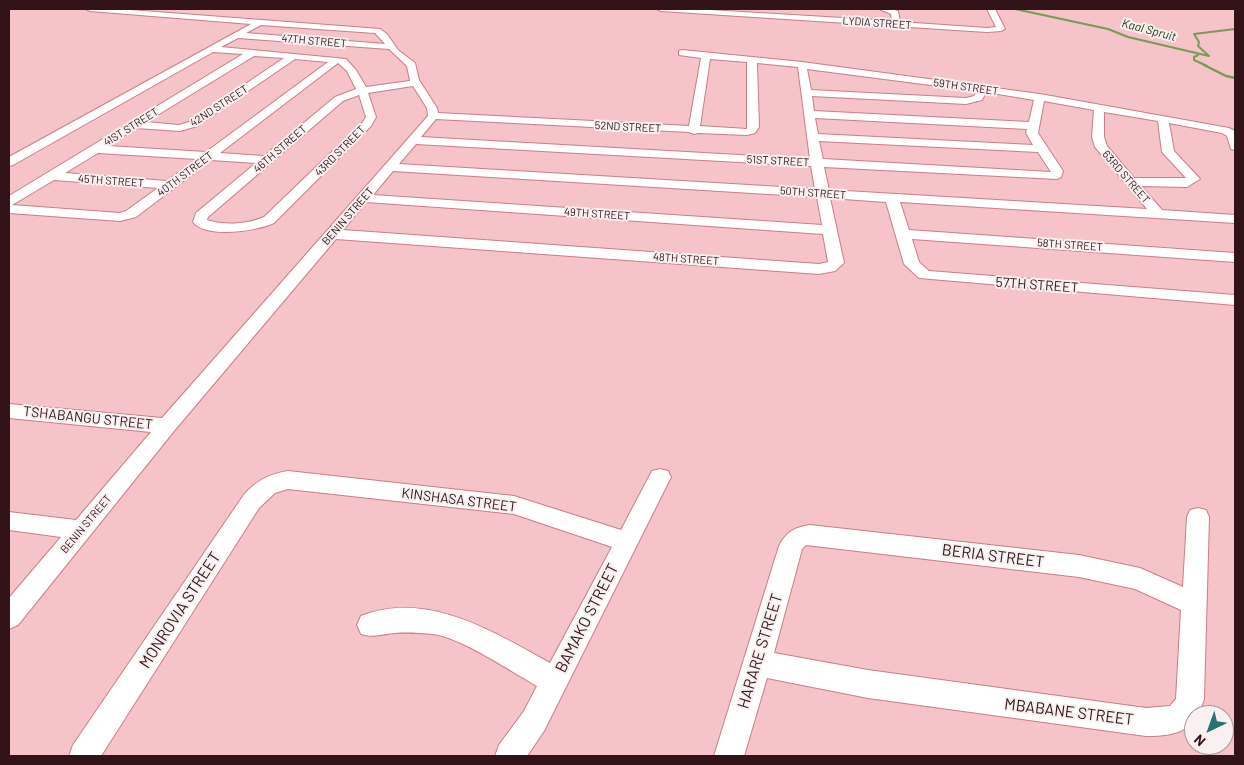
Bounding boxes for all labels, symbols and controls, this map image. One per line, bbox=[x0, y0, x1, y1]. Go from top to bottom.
street label: LYDIA STREET bbox=[842, 14, 912, 32]
water label: Kaal Spruit bbox=[1120, 16, 1178, 44]
street label: 47TH STREET bbox=[281, 32, 347, 50]
street label: 59TH STREET bbox=[933, 76, 999, 98]
street label: 42ND STREET bbox=[187, 82, 251, 130]
street label: 41ST STREET bbox=[101, 105, 161, 149]
street label: 52ND STREET bbox=[594, 119, 662, 135]
street label: 46TH STREET bbox=[251, 122, 309, 176]
street label: 43RD STREET bbox=[312, 123, 368, 179]
street label: 63RD STREET bbox=[1099, 148, 1153, 206]
street label: 40TH STREET bbox=[154, 149, 216, 199]
street label: 51ST STREET bbox=[746, 153, 810, 169]
street label: 45TH STREET bbox=[78, 172, 144, 190]
street label: BENIN STREET bbox=[319, 184, 377, 248]
street label: 50TH STREET bbox=[779, 184, 847, 202]
street label: 49TH STREET bbox=[564, 205, 630, 223]
street label: 58TH STREET bbox=[1037, 236, 1103, 254]
street label: 48TH STREET bbox=[653, 250, 719, 268]
street label: 57TH STREET bbox=[995, 274, 1079, 296]
street label: TSHABANGU STREET bbox=[22, 403, 154, 433]
street label: KINSHASA STREET bbox=[400, 485, 518, 515]
street label: BENIN STREET bbox=[58, 492, 114, 556]
street label: BERIA STREET bbox=[941, 540, 1045, 572]
street label: MONROVIA STREET bbox=[135, 548, 225, 672]
street label: BAMAKO STREET bbox=[551, 560, 623, 676]
street label: HARARE STREET bbox=[733, 591, 787, 711]
street label: MBABANE STREET bbox=[1003, 695, 1135, 729]
north arrow bbox=[1184, 705, 1234, 755]
text: N bbox=[1190, 731, 1208, 750]

